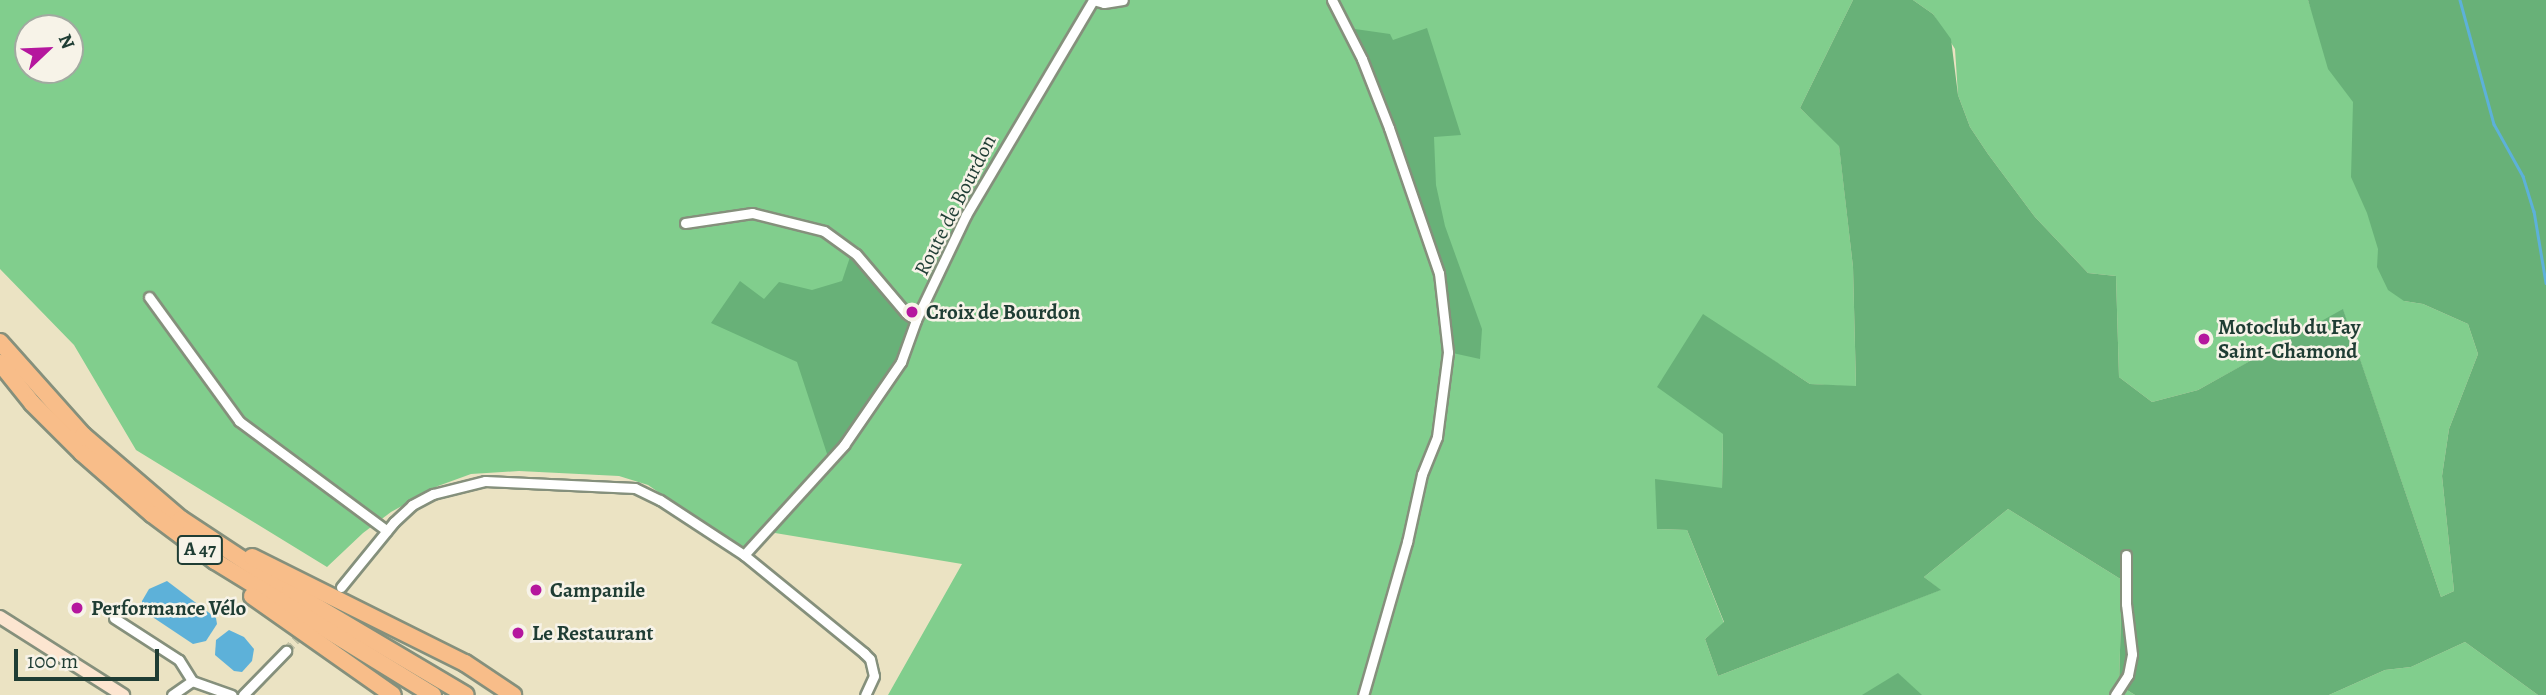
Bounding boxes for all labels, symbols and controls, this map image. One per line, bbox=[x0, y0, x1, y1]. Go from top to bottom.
north arrow bbox=[14, 14, 84, 84]
text: N bbox=[52, 30, 81, 53]
street label: Route de Bourdon bbox=[909, 130, 1001, 280]
place label: Croix de Bourdon bbox=[926, 299, 1080, 325]
marker: Croix de Bourdon bbox=[904, 304, 920, 320]
place label: Motoclub du Fay Saint-Chamond bbox=[2218, 314, 2361, 364]
marker: Motoclub du Fay Saint-Chamond bbox=[2196, 331, 2212, 347]
road number: A 47 bbox=[176, 534, 224, 566]
place label: Campanile bbox=[550, 577, 645, 603]
marker: Campanile bbox=[528, 582, 544, 598]
place label: Performance Vélo bbox=[91, 595, 246, 621]
marker: Performance Vélo bbox=[69, 600, 85, 616]
place label: Le Restaurant bbox=[532, 620, 654, 646]
marker: Le Restaurant bbox=[510, 625, 526, 641]
scale bar bbox=[18, 636, 163, 680]
text: 100 m bbox=[27, 647, 78, 675]

